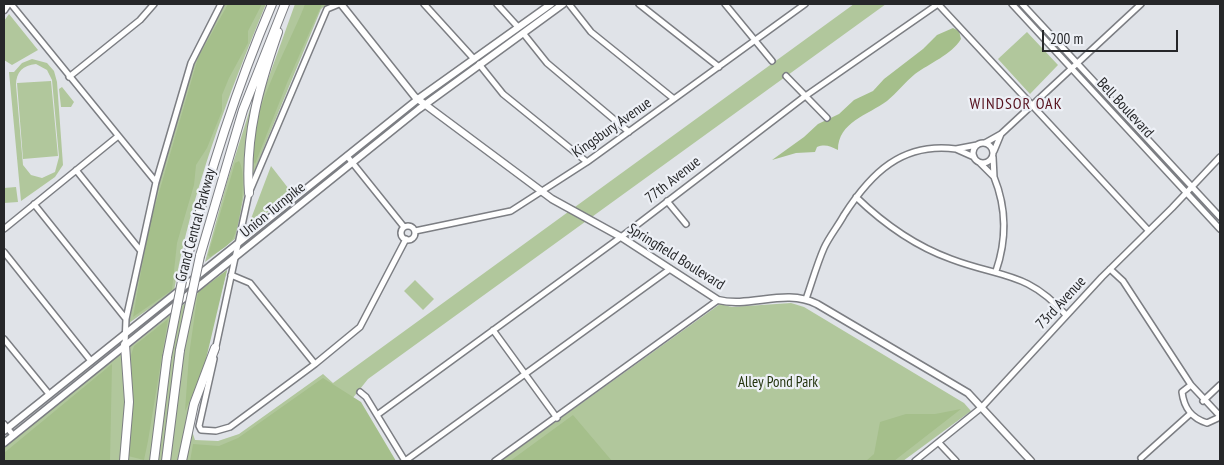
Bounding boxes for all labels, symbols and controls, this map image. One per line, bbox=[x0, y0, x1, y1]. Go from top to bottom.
scale bar bbox=[1044, 20, 1180, 52]
text: 200 m bbox=[1050, 29, 1083, 48]
street label: Bell Boulevard bbox=[1093, 74, 1157, 142]
street label: Kingsbury Avenue bbox=[569, 94, 655, 162]
district label: WINDSOR OAK bbox=[968, 94, 1064, 114]
street label: 77th Avenue bbox=[642, 153, 704, 207]
street label: Grand Central Parkway bbox=[172, 166, 220, 284]
street label: Union Turnpike bbox=[237, 178, 309, 242]
street label: Springfield Boulevard bbox=[624, 220, 728, 294]
street label: 73rd Avenue bbox=[1032, 273, 1090, 333]
park label: Alley Pond Park bbox=[738, 374, 818, 392]

